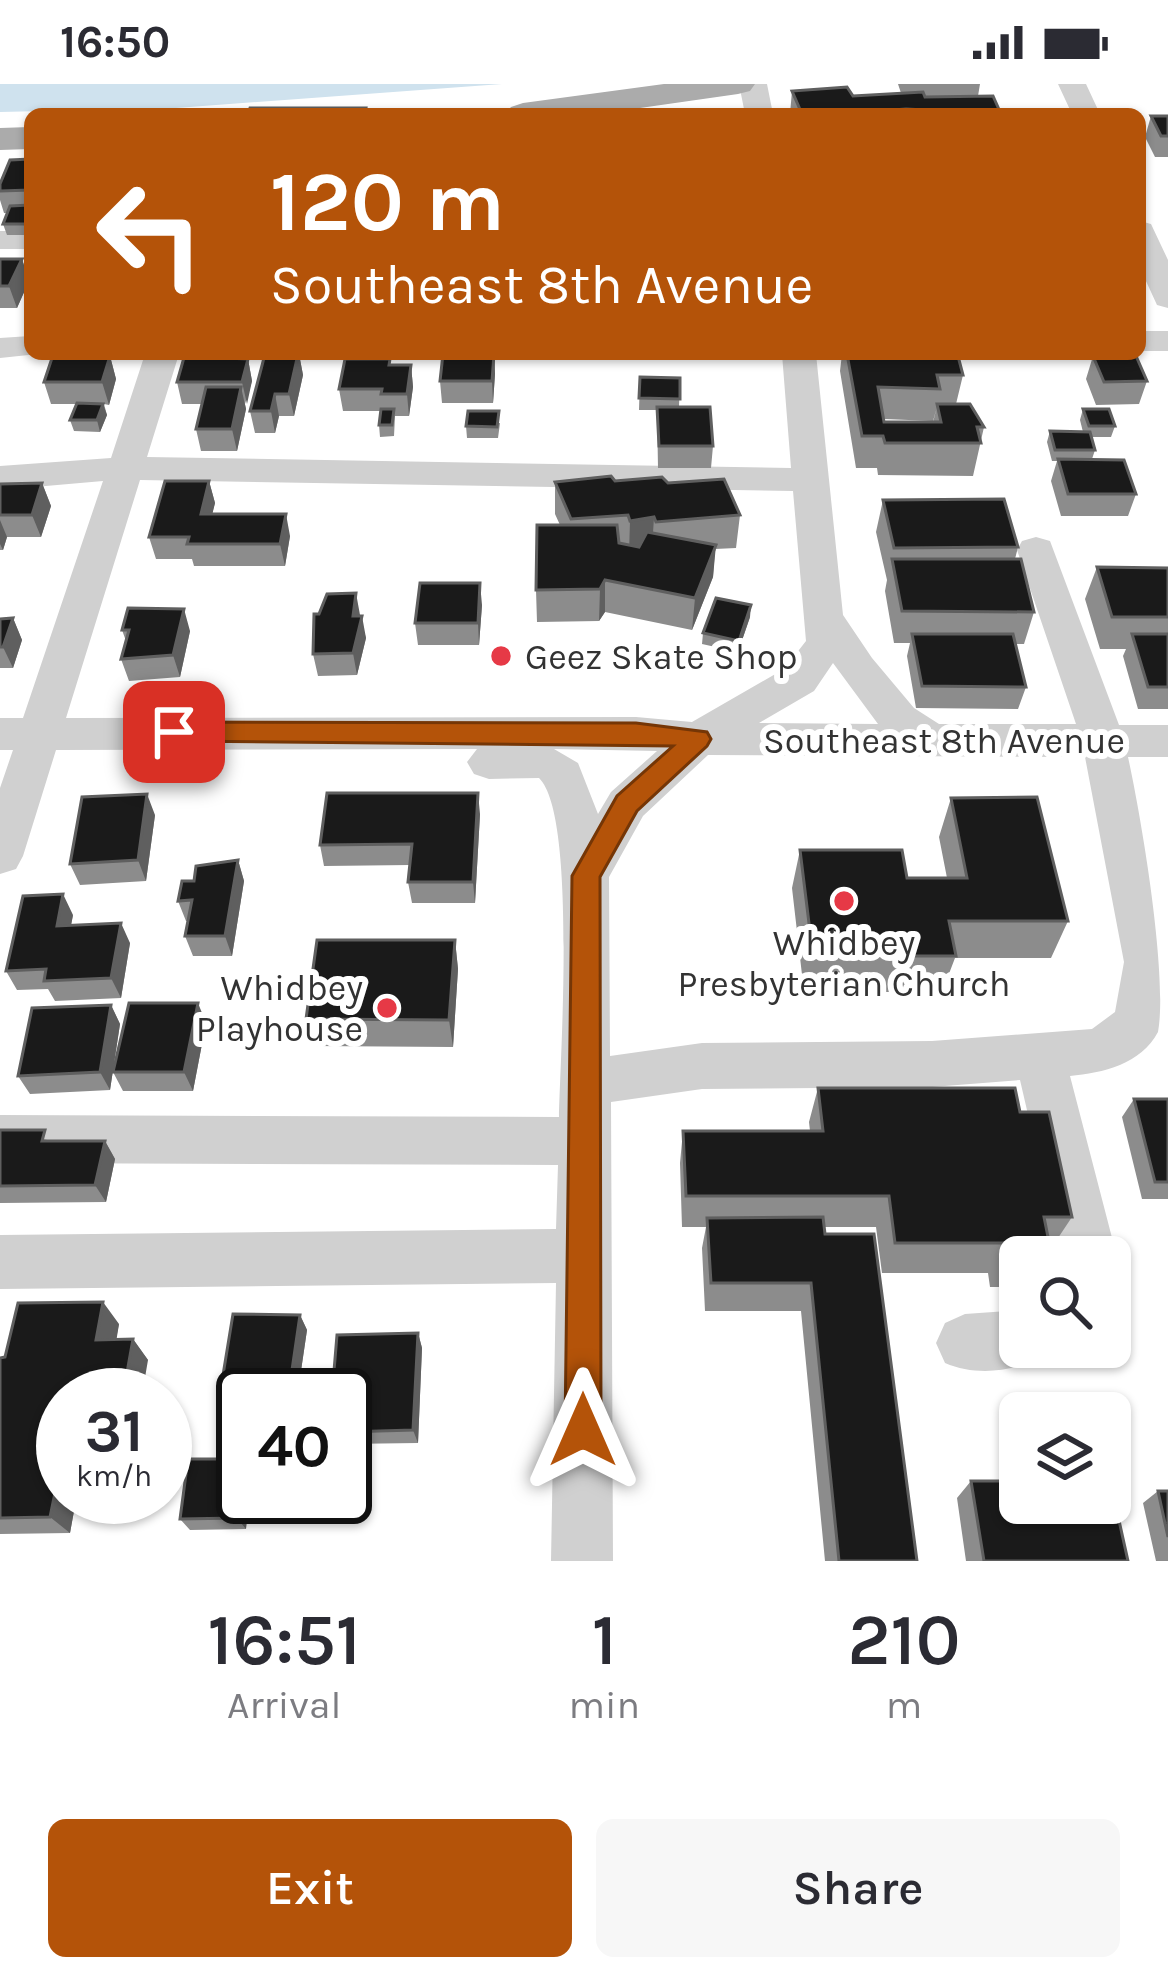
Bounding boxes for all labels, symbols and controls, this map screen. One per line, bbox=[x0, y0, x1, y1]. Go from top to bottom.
text: 16:50 bbox=[60, 16, 170, 68]
text: 120 m bbox=[270, 153, 505, 251]
icon: left bbox=[72, 156, 228, 312]
text: Southeast 8th Avenue bbox=[270, 253, 813, 317]
place label: Geez Skate Shop bbox=[525, 636, 797, 678]
marker: Geez Skate Shop bbox=[488, 643, 514, 669]
pin bbox=[123, 681, 225, 783]
icon: arrive bbox=[141, 699, 207, 765]
street label: Southeast 8th Avenue bbox=[763, 720, 1125, 762]
marker: Whidbey Presbyterian Church bbox=[831, 888, 857, 914]
place label: Whidbey Presbyterian Church bbox=[677, 922, 1011, 1005]
place label: Whidbey Playhouse bbox=[196, 967, 363, 1050]
marker: Whidbey Playhouse bbox=[374, 995, 400, 1021]
map controls bbox=[999, 1236, 1131, 1524]
button: search bbox=[999, 1236, 1131, 1368]
position arrow bbox=[520, 1367, 646, 1493]
speed limit sign: 40 bbox=[216, 1368, 372, 1524]
button: layers bbox=[999, 1392, 1131, 1524]
text: 31 bbox=[85, 1396, 143, 1466]
text: km/h bbox=[76, 1458, 152, 1494]
text: 16:51 bbox=[207, 1598, 361, 1682]
text: 1 bbox=[592, 1598, 617, 1682]
text: 210 bbox=[848, 1598, 961, 1682]
text: Arrival bbox=[227, 1682, 341, 1728]
text: min bbox=[568, 1682, 640, 1728]
text: m bbox=[886, 1682, 922, 1728]
button: Exit bbox=[48, 1819, 572, 1957]
button: Share bbox=[596, 1819, 1120, 1957]

